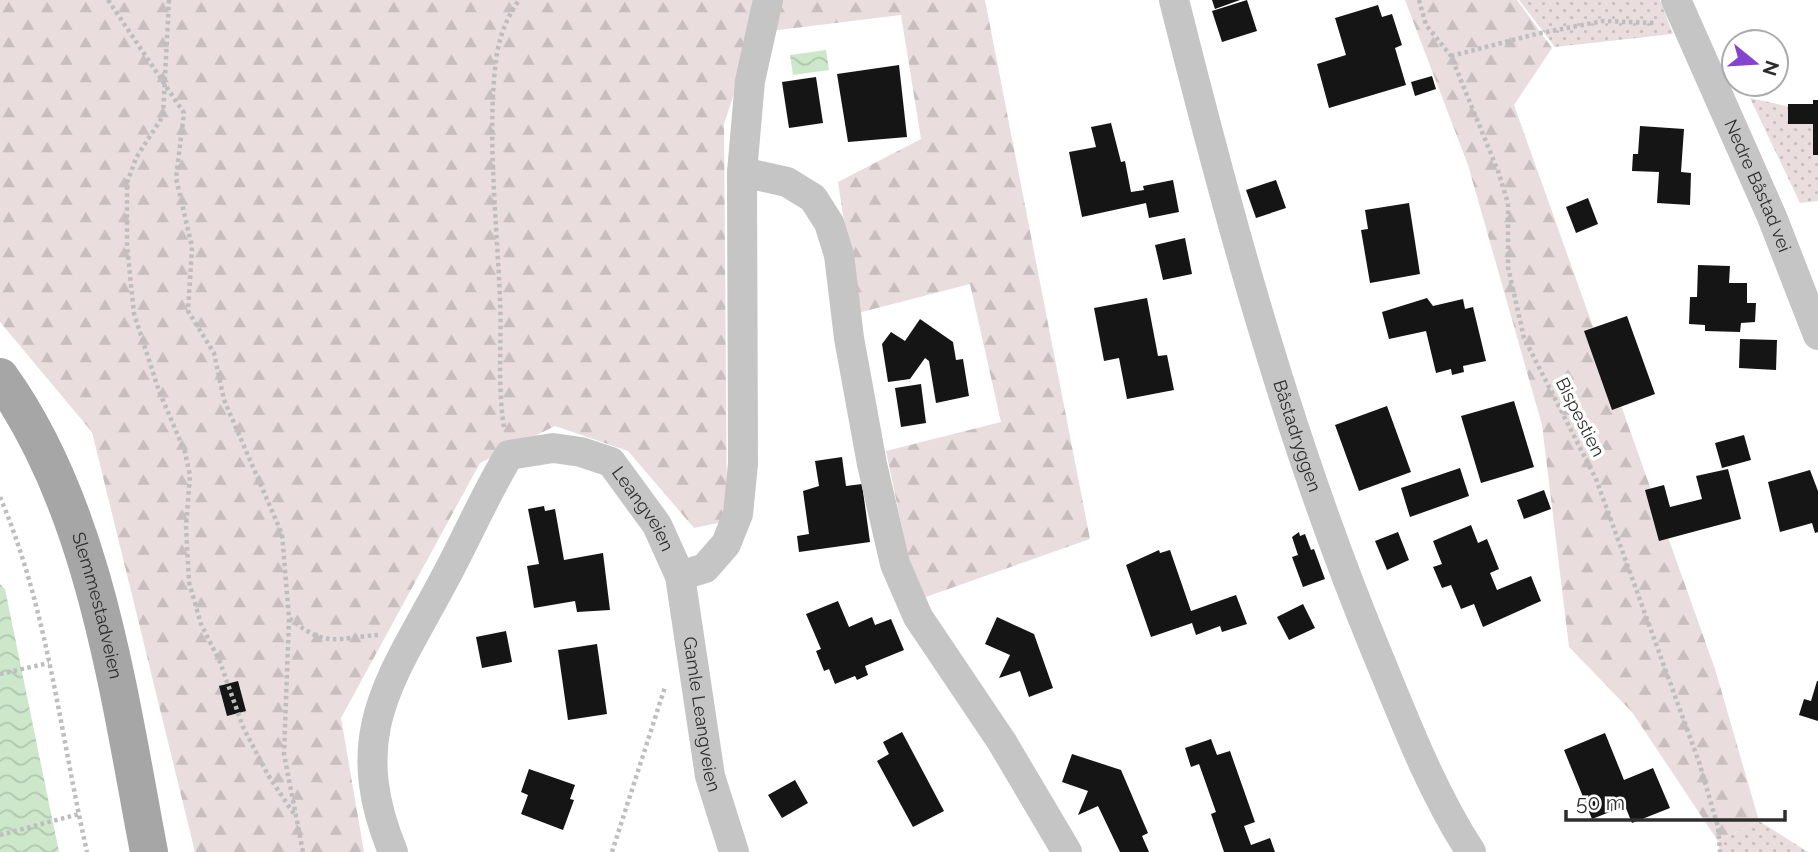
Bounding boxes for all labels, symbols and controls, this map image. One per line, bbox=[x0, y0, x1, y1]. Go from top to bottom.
north arrow bbox=[1720, 28, 1790, 98]
text: N bbox=[1758, 58, 1784, 79]
street label: Nedre Båstad vei bbox=[1720, 116, 1796, 255]
street label: Bispestien bbox=[1552, 374, 1609, 460]
street label: Båstadryggen bbox=[1269, 377, 1326, 494]
street label: Leangveien bbox=[608, 462, 678, 554]
street label: Slemmestadveien bbox=[68, 529, 127, 681]
street label: Gamle Leangveien bbox=[679, 635, 725, 794]
scale bar bbox=[1566, 778, 1785, 822]
text: 50 m bbox=[1576, 790, 1625, 815]

